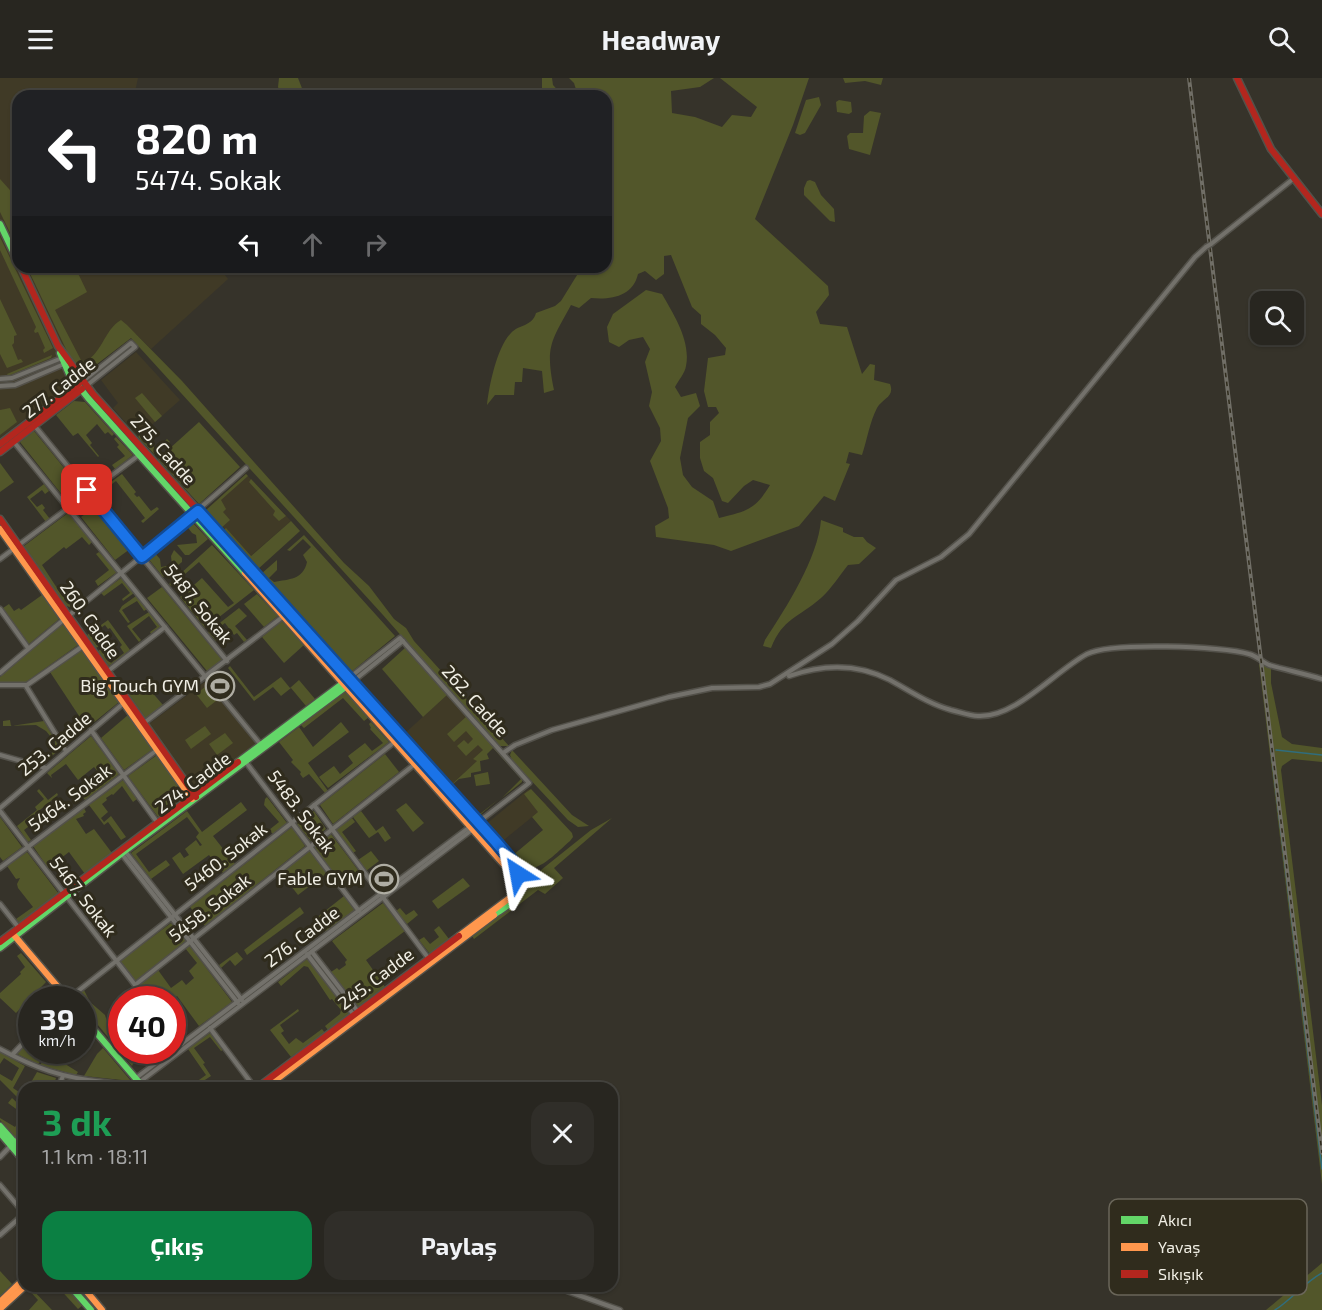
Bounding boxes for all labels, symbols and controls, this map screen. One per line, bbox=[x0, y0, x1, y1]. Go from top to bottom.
icon: menu bbox=[24, 23, 57, 56]
text: Headway bbox=[602, 23, 720, 55]
icon: search bbox=[1265, 23, 1298, 56]
text: 820 m bbox=[135, 112, 258, 162]
icon: left bbox=[36, 114, 114, 192]
text: 5474. Sokak bbox=[135, 163, 282, 195]
icon: left bbox=[233, 228, 266, 261]
icon: ahead bbox=[296, 228, 329, 261]
icon: right bbox=[359, 228, 392, 261]
map controls bbox=[1250, 291, 1304, 345]
button: search bbox=[1250, 291, 1304, 345]
street label: 277. Cadde bbox=[18, 352, 99, 422]
street label: 275. Cadde bbox=[126, 409, 201, 489]
pin bbox=[61, 464, 112, 515]
icon: arrive bbox=[70, 473, 103, 506]
street label: 5487. Sokak bbox=[160, 559, 238, 648]
street label: 260. Cadde bbox=[56, 576, 126, 663]
street label: 262. Cadde bbox=[438, 660, 514, 741]
sports icon: Big Touch GYM bbox=[204, 670, 236, 702]
place label: Big Touch GYM bbox=[80, 674, 199, 696]
street label: 253. Cadde bbox=[13, 706, 95, 780]
street label: 274. Cadde bbox=[150, 747, 235, 818]
street label: 5464. Sokak bbox=[23, 759, 115, 836]
street label: 5483. Sokak bbox=[263, 766, 340, 857]
street label: 5460. Sokak bbox=[180, 817, 271, 895]
position arrow bbox=[486, 842, 550, 906]
street label: 5467. Sokak bbox=[46, 852, 122, 941]
sports icon: Fable GYM bbox=[368, 863, 400, 895]
place label: Fable GYM bbox=[277, 867, 363, 889]
street label: 5458. Sokak bbox=[164, 868, 255, 946]
street label: 276. Cadde bbox=[260, 901, 343, 972]
street label: 245. Cadde bbox=[333, 943, 418, 1014]
speed limit sign: 40 bbox=[108, 986, 186, 1064]
text: 39 bbox=[40, 1000, 74, 1036]
text: km/h bbox=[38, 1031, 76, 1049]
text: 3 dk bbox=[42, 1100, 112, 1143]
button: close bbox=[531, 1102, 594, 1165]
text: 1.1 km · 18:11 bbox=[42, 1144, 148, 1168]
legend bbox=[1109, 1199, 1307, 1295]
text: Akıcı bbox=[1158, 1210, 1192, 1229]
button: Çıkış bbox=[42, 1211, 312, 1280]
button: Paylaş bbox=[324, 1211, 594, 1280]
text: Yavaş bbox=[1158, 1237, 1200, 1257]
text: Sıkışık bbox=[1158, 1264, 1203, 1284]

